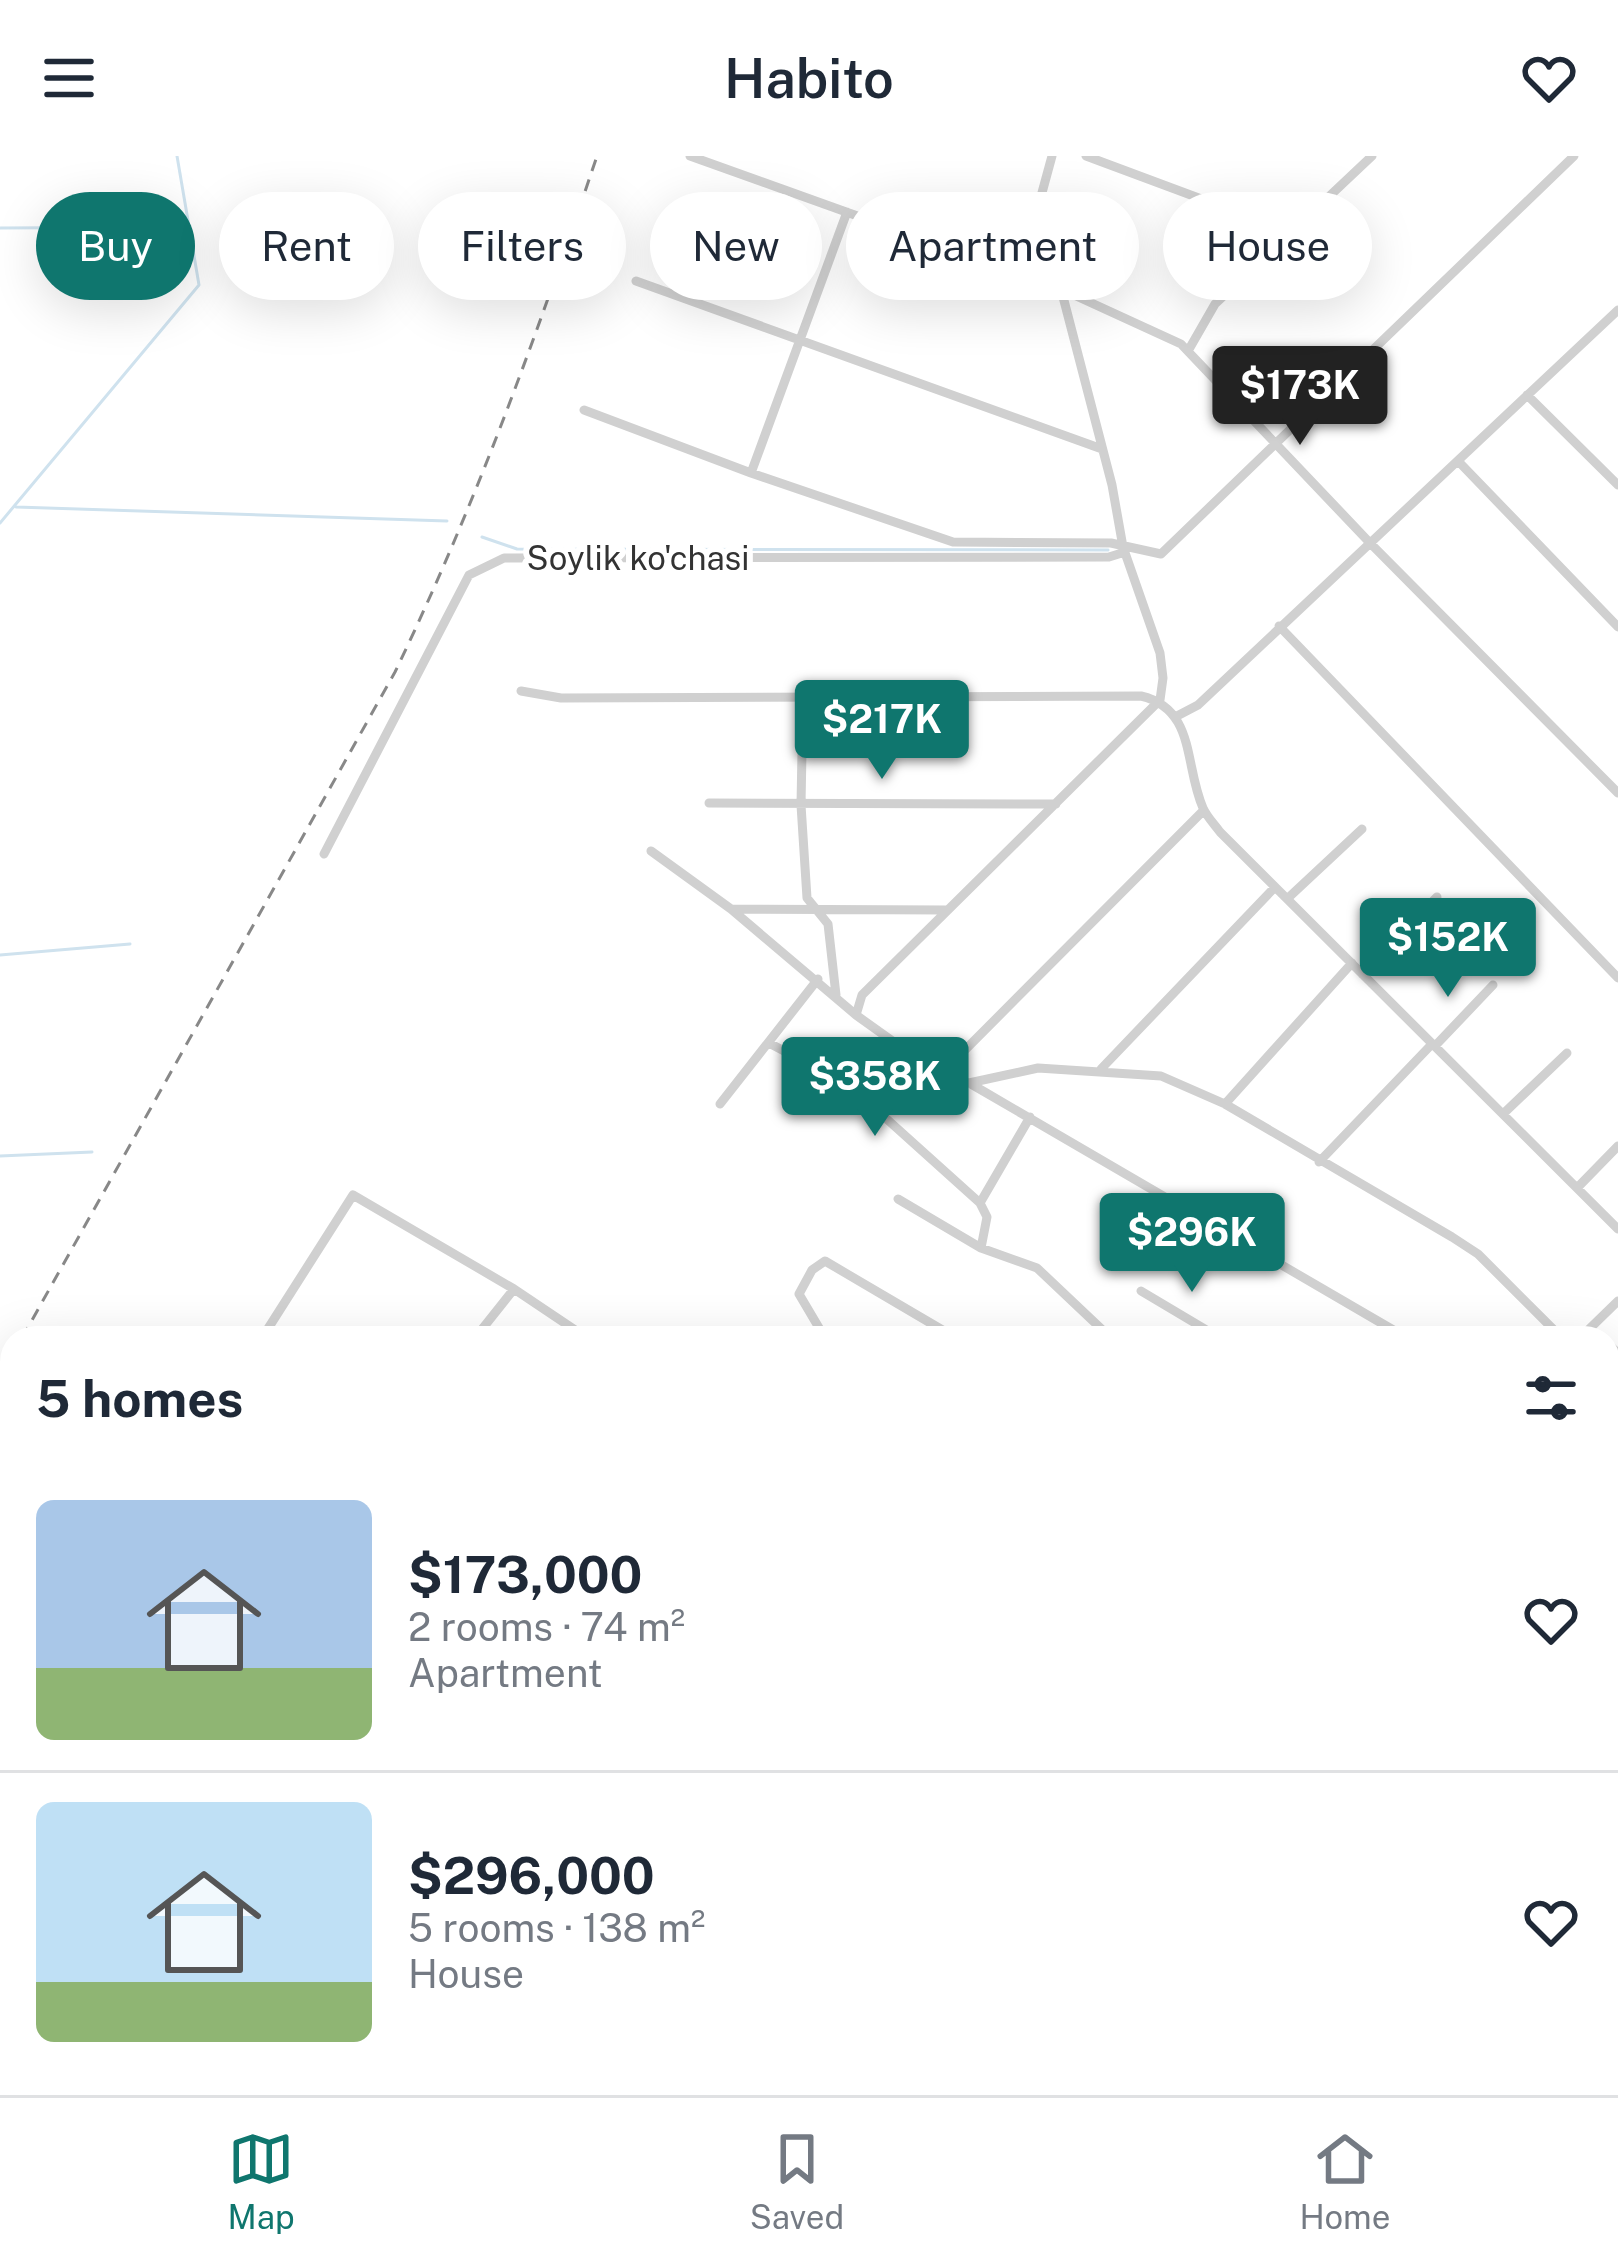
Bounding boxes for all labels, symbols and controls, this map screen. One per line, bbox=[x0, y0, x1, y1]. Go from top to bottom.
icon: menu bbox=[36, 45, 102, 111]
icon: heart bbox=[1516, 45, 1582, 111]
text: Habito bbox=[724, 47, 894, 110]
chip: Buy bbox=[36, 192, 195, 300]
chip: Rent bbox=[219, 192, 394, 300]
chip: Filters bbox=[418, 192, 626, 300]
chip: New bbox=[650, 192, 822, 300]
chip: Apartment bbox=[846, 192, 1139, 300]
chip: House bbox=[1163, 192, 1372, 300]
pin: $173K bbox=[1216, 346, 1384, 448]
text: $173K bbox=[1239, 362, 1361, 408]
street label: Soylik ko'chasi bbox=[527, 539, 749, 577]
pin: $217K bbox=[798, 680, 966, 782]
text: $217K bbox=[822, 696, 942, 742]
pin: $152K bbox=[1364, 898, 1532, 1000]
text: $152K bbox=[1387, 914, 1509, 960]
pin: $358K bbox=[791, 1037, 959, 1139]
text: $358K bbox=[809, 1053, 941, 1099]
pin: $296K bbox=[1108, 1193, 1276, 1295]
text: $296K bbox=[1127, 1209, 1257, 1255]
icon: filters bbox=[1518, 1365, 1584, 1431]
text: 5 homes bbox=[36, 1369, 243, 1428]
text: $173,000 bbox=[408, 1545, 642, 1604]
icon: home bbox=[132, 1548, 276, 1692]
icon: heart bbox=[1518, 1587, 1584, 1653]
text: 2 rooms · 74 m² bbox=[408, 1604, 685, 1650]
text: Apartment bbox=[408, 1650, 603, 1696]
text: $296,000 bbox=[408, 1846, 655, 1905]
icon: home bbox=[132, 1850, 276, 1994]
icon: heart bbox=[1518, 1889, 1584, 1955]
text: 5 rooms · 138 m² bbox=[408, 1905, 705, 1951]
text: House bbox=[408, 1951, 524, 1997]
tab: Map bbox=[228, 2126, 295, 2236]
tab: Saved bbox=[750, 2126, 844, 2236]
tab: Home bbox=[1299, 2126, 1390, 2236]

